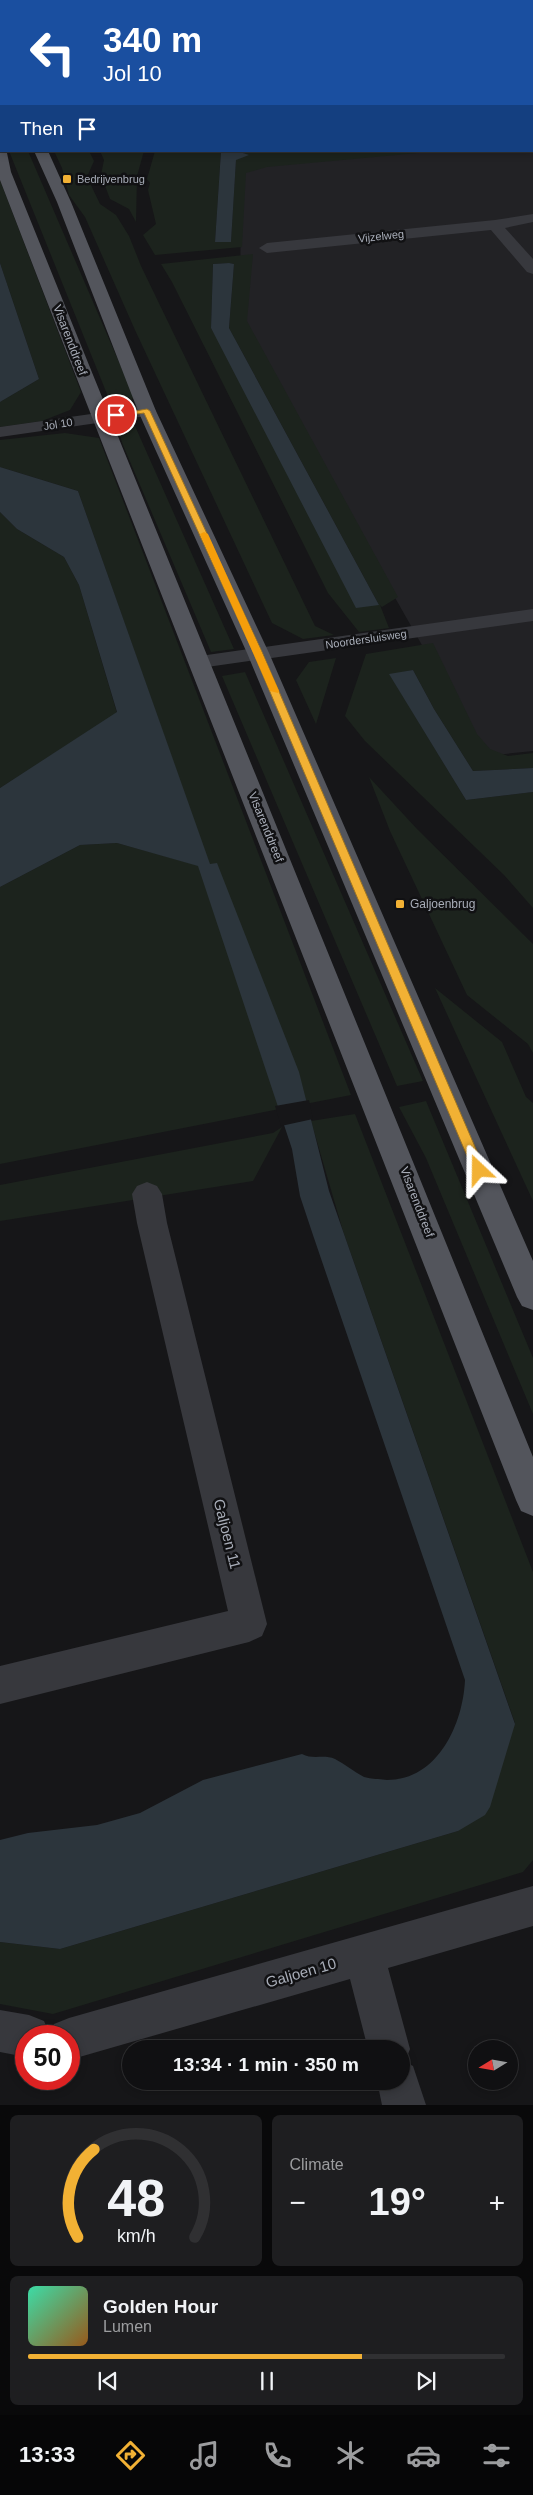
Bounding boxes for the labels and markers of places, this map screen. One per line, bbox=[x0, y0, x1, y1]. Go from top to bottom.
marker: Bedrijvenbrug bbox=[61, 173, 73, 185]
place label: Bedrijvenbrug bbox=[77, 173, 145, 185]
pin bbox=[95, 394, 137, 436]
place label: Galjoenbrug bbox=[410, 897, 475, 911]
marker: Galjoenbrug bbox=[394, 898, 406, 910]

